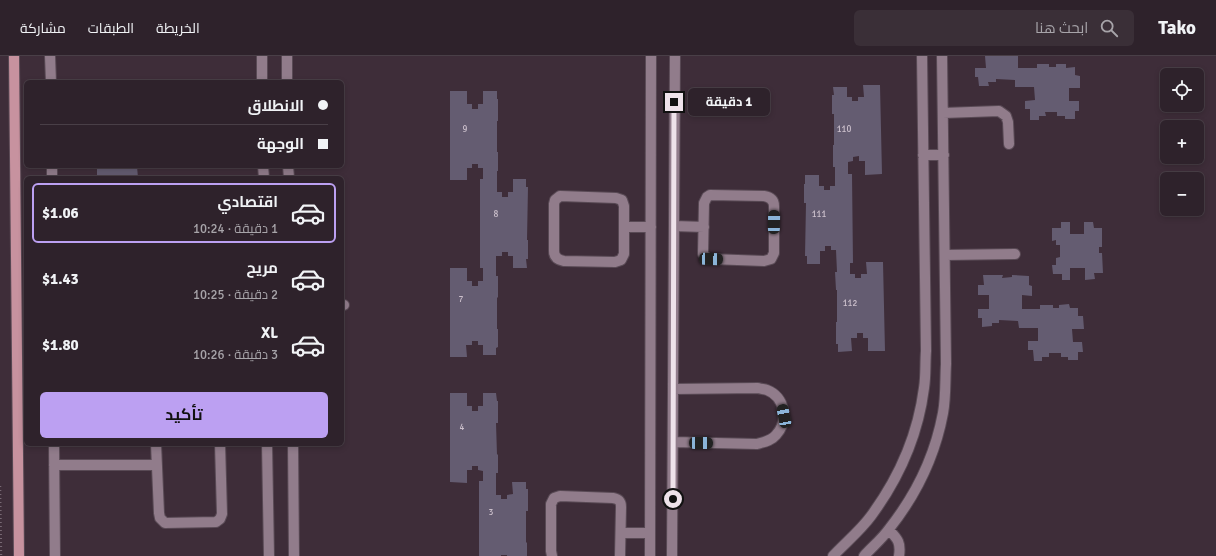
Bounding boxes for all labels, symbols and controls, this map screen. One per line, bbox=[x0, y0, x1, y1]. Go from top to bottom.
search box bbox=[854, 10, 1134, 46]
text: Tako bbox=[1158, 16, 1196, 40]
icon: search bbox=[1098, 17, 1120, 39]
text: ابحث هنا bbox=[1035, 19, 1088, 37]
text: مشاركة bbox=[20, 20, 66, 37]
text: الطبقات bbox=[88, 20, 134, 37]
text: الخريطة bbox=[156, 20, 200, 37]
map controls bbox=[1160, 68, 1204, 216]
button: locate bbox=[1160, 68, 1204, 112]
callout: 1 دقيقة bbox=[688, 88, 770, 116]
route end bbox=[665, 93, 683, 111]
text: 1 دقيقة bbox=[706, 94, 752, 110]
text: الانطلاق bbox=[248, 97, 304, 115]
button: + bbox=[1160, 120, 1204, 164]
house number: 9 bbox=[463, 124, 468, 135]
house number: 110 bbox=[837, 124, 851, 135]
text: الوجهة bbox=[257, 135, 304, 153]
button: − bbox=[1160, 172, 1204, 216]
text: اقتصادي bbox=[218, 193, 278, 211]
icon: car bbox=[290, 195, 326, 231]
text: $1.06 bbox=[42, 204, 79, 222]
house number: 8 bbox=[494, 209, 499, 220]
house number: 111 bbox=[812, 209, 826, 220]
car bbox=[768, 210, 780, 234]
text: 1 دقيقة · 10:24 bbox=[193, 221, 278, 237]
car bbox=[699, 253, 723, 265]
text: مريح bbox=[246, 259, 278, 277]
icon: car bbox=[290, 261, 326, 297]
text: $1.43 bbox=[42, 270, 79, 288]
text: 2 دقيقة · 10:25 bbox=[193, 287, 278, 303]
house number: 7 bbox=[459, 294, 464, 305]
house number: 112 bbox=[843, 298, 857, 309]
text: XL bbox=[261, 324, 278, 342]
icon: car bbox=[290, 327, 326, 363]
text: $1.80 bbox=[42, 336, 79, 354]
text: 3 دقيقة · 10:26 bbox=[193, 347, 278, 363]
button: تأكيد bbox=[40, 392, 328, 438]
car bbox=[776, 403, 792, 429]
house number: 4 bbox=[460, 422, 465, 433]
car bbox=[689, 437, 713, 449]
route start bbox=[664, 490, 682, 508]
house number: 3 bbox=[489, 507, 494, 518]

